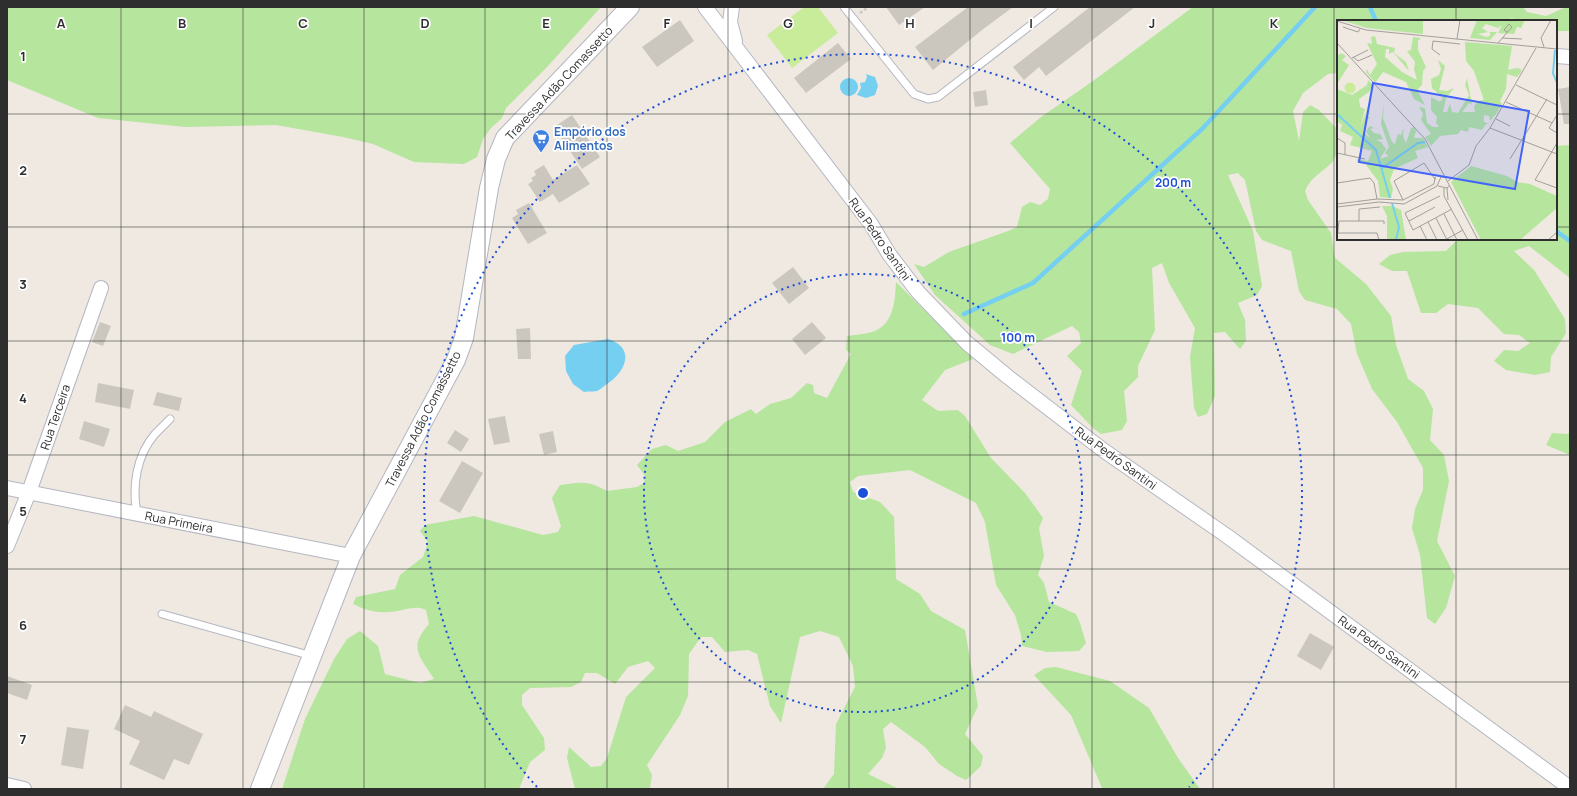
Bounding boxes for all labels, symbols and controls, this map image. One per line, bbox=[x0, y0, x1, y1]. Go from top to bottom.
text: A bbox=[57, 14, 66, 32]
text: B bbox=[178, 14, 186, 32]
text: C bbox=[298, 14, 308, 32]
text: D bbox=[420, 14, 430, 32]
text: E bbox=[542, 14, 550, 32]
text: F bbox=[664, 14, 671, 32]
text: G bbox=[783, 14, 793, 32]
text: H bbox=[905, 14, 915, 32]
text: I bbox=[1029, 14, 1033, 32]
text: J bbox=[1149, 14, 1155, 32]
text: K bbox=[1270, 14, 1279, 32]
inset map bbox=[1337, 20, 1557, 240]
street label: Travessa Adão Comassetto bbox=[501, 22, 617, 144]
text: 1 bbox=[20, 47, 26, 65]
place label: Empório dos Alimentos bbox=[554, 123, 626, 154]
supermarket icon: Empório dos Alimentos bbox=[531, 128, 551, 153]
text: 2 bbox=[19, 161, 27, 179]
text: 200 m bbox=[1155, 174, 1191, 191]
street label: Rua Pedro Santini bbox=[845, 194, 915, 284]
text: 3 bbox=[19, 275, 27, 293]
text: 100 m bbox=[1001, 329, 1035, 346]
street label: Travessa Adão Comassetto bbox=[381, 348, 465, 490]
street label: Rua Terceira bbox=[36, 382, 74, 452]
text: 4 bbox=[19, 389, 27, 407]
street label: Rua Pedro Santini bbox=[1072, 422, 1160, 494]
centre of rings bbox=[856, 486, 870, 500]
text: 5 bbox=[19, 502, 27, 520]
street label: Rua Primeira bbox=[144, 507, 214, 537]
street label: Rua Pedro Santini bbox=[1335, 611, 1423, 683]
text: 6 bbox=[19, 616, 27, 634]
text: 7 bbox=[20, 730, 27, 748]

